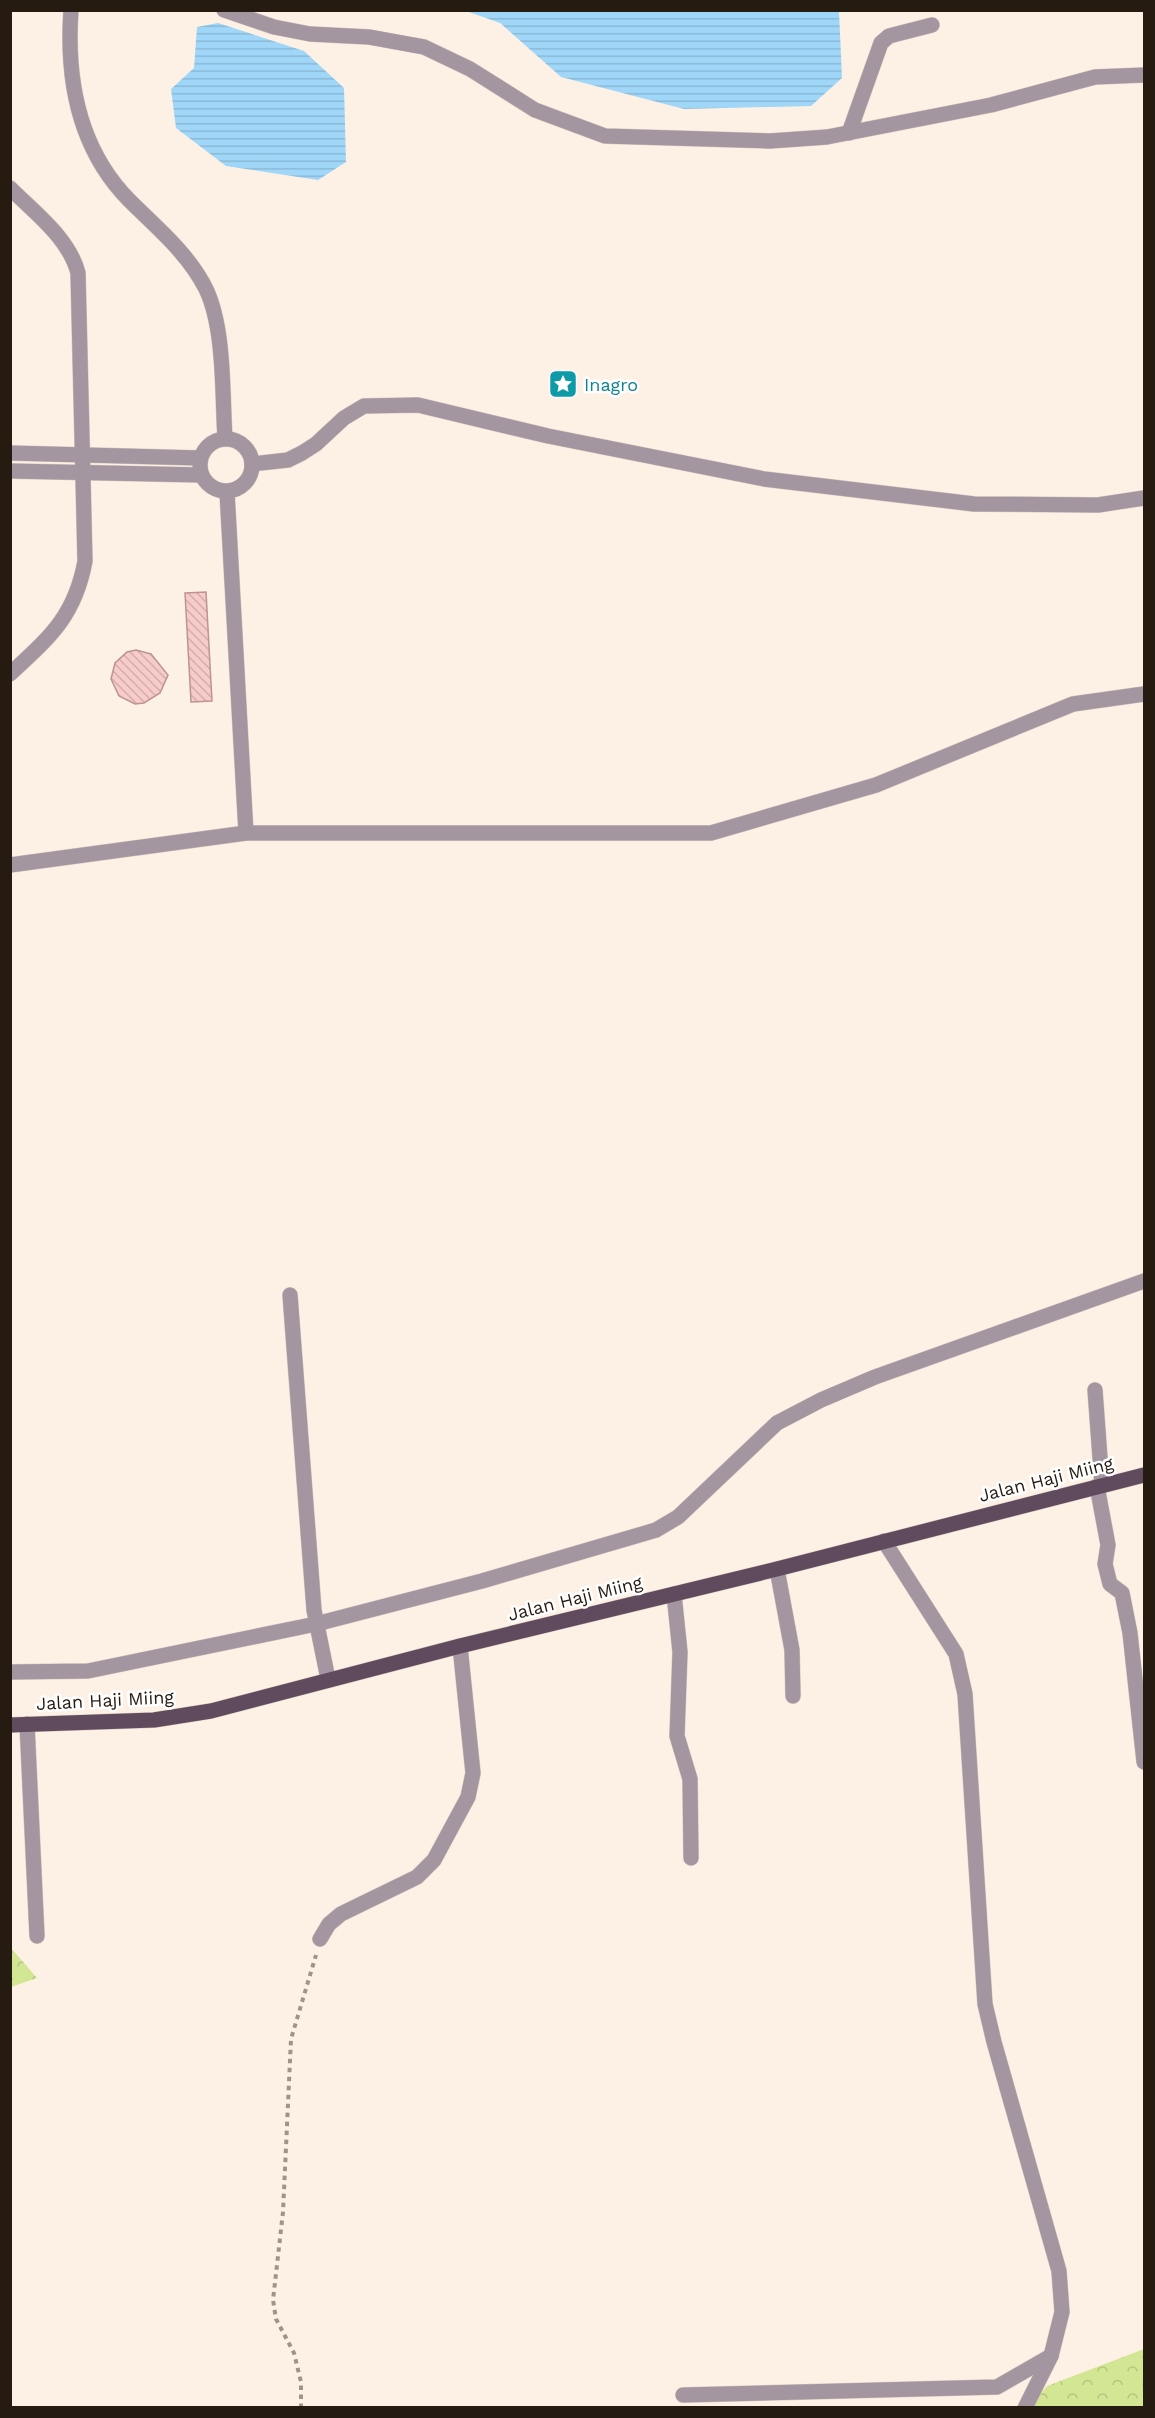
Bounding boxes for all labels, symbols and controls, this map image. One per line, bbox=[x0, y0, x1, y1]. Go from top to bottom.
place icon: Inagro bbox=[547, 368, 579, 400]
place label: Inagro bbox=[584, 374, 638, 395]
street label: Jalan Haji Miing bbox=[977, 1452, 1116, 1506]
street label: Jalan Haji Miing bbox=[506, 1571, 645, 1625]
street label: Jalan Haji Miing bbox=[36, 1686, 175, 1714]

